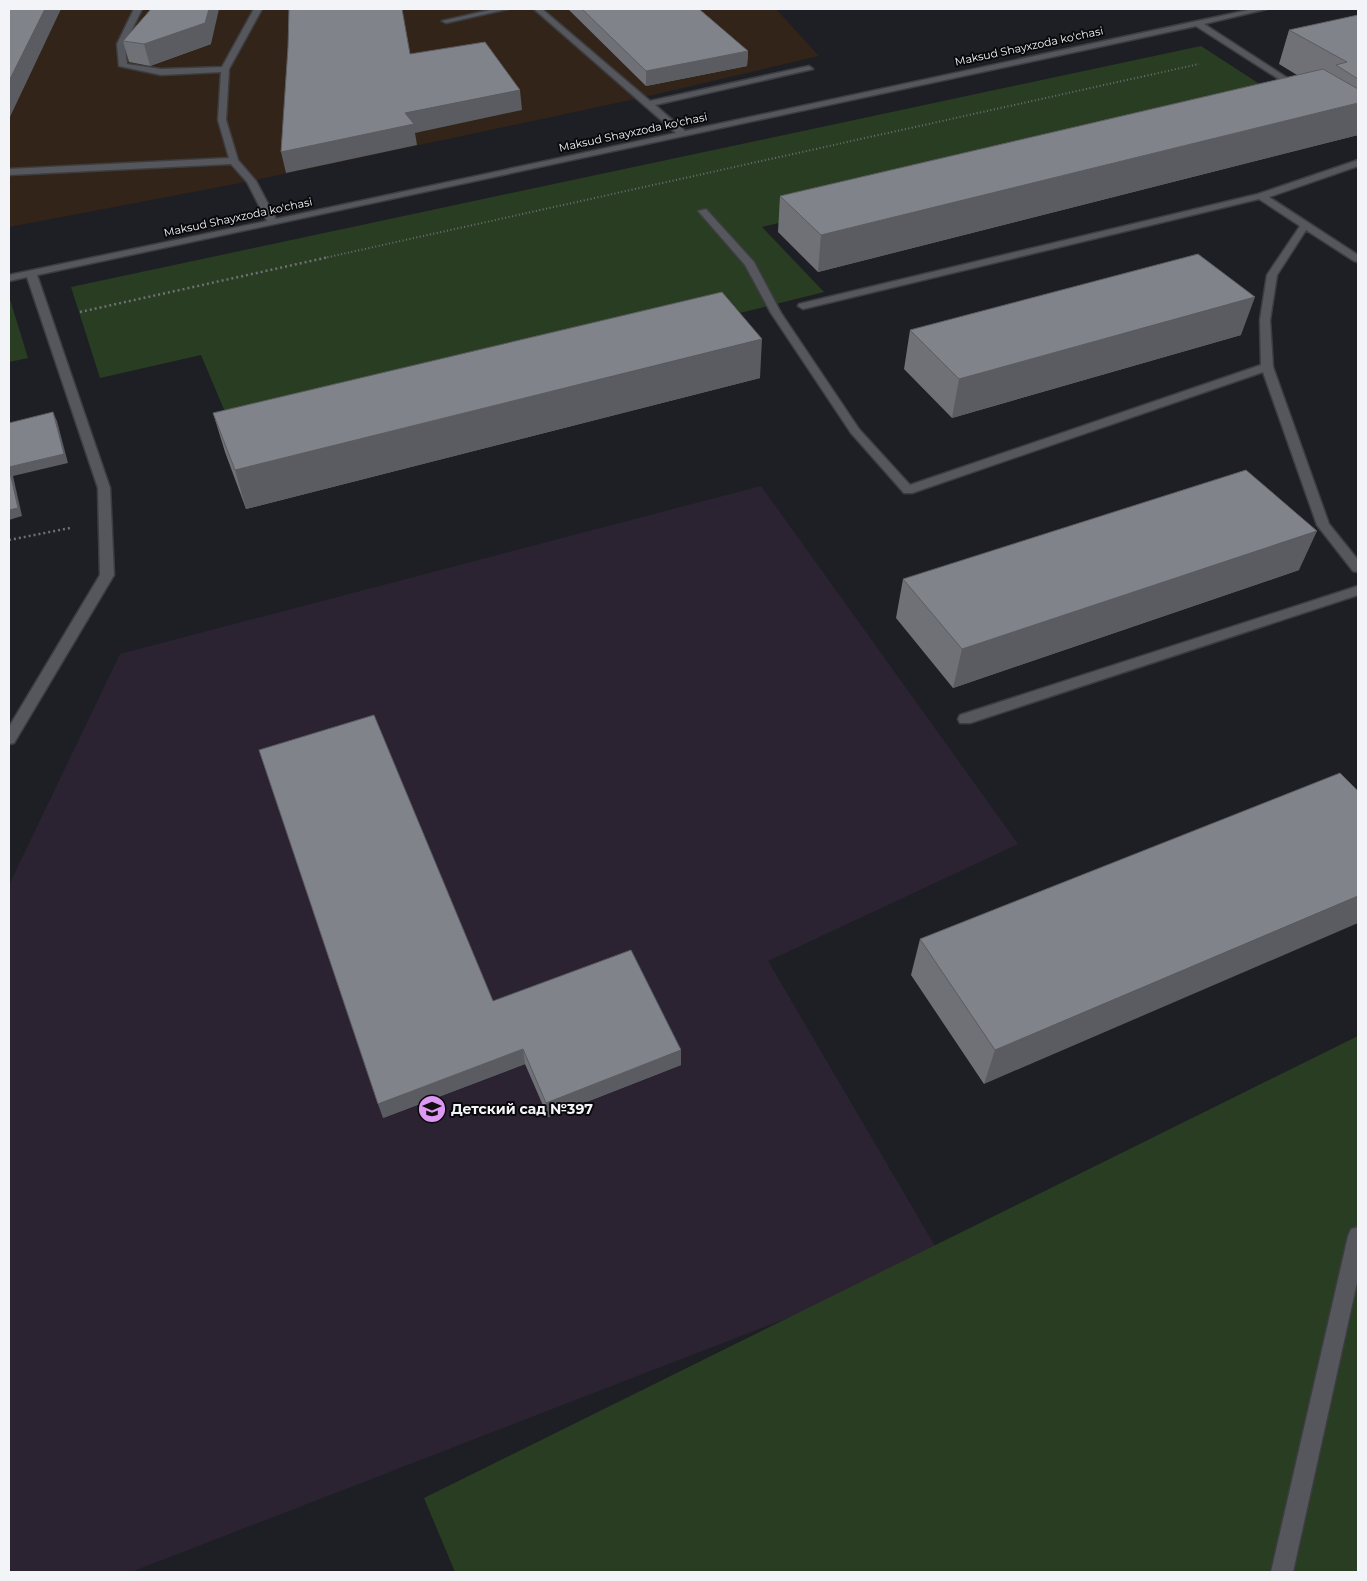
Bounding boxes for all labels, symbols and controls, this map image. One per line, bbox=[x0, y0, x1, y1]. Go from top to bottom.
street label: Maksud Shayxzoda ko'chasi bbox=[954, 23, 1104, 69]
street label: Maksud Shayxzoda ko'chasi bbox=[558, 109, 708, 155]
street label: Maksud Shayxzoda ko'chasi bbox=[163, 194, 313, 240]
school or university icon: Детский сад №397 bbox=[417, 1094, 447, 1124]
place label: Детский сад №397 bbox=[451, 1100, 593, 1118]

